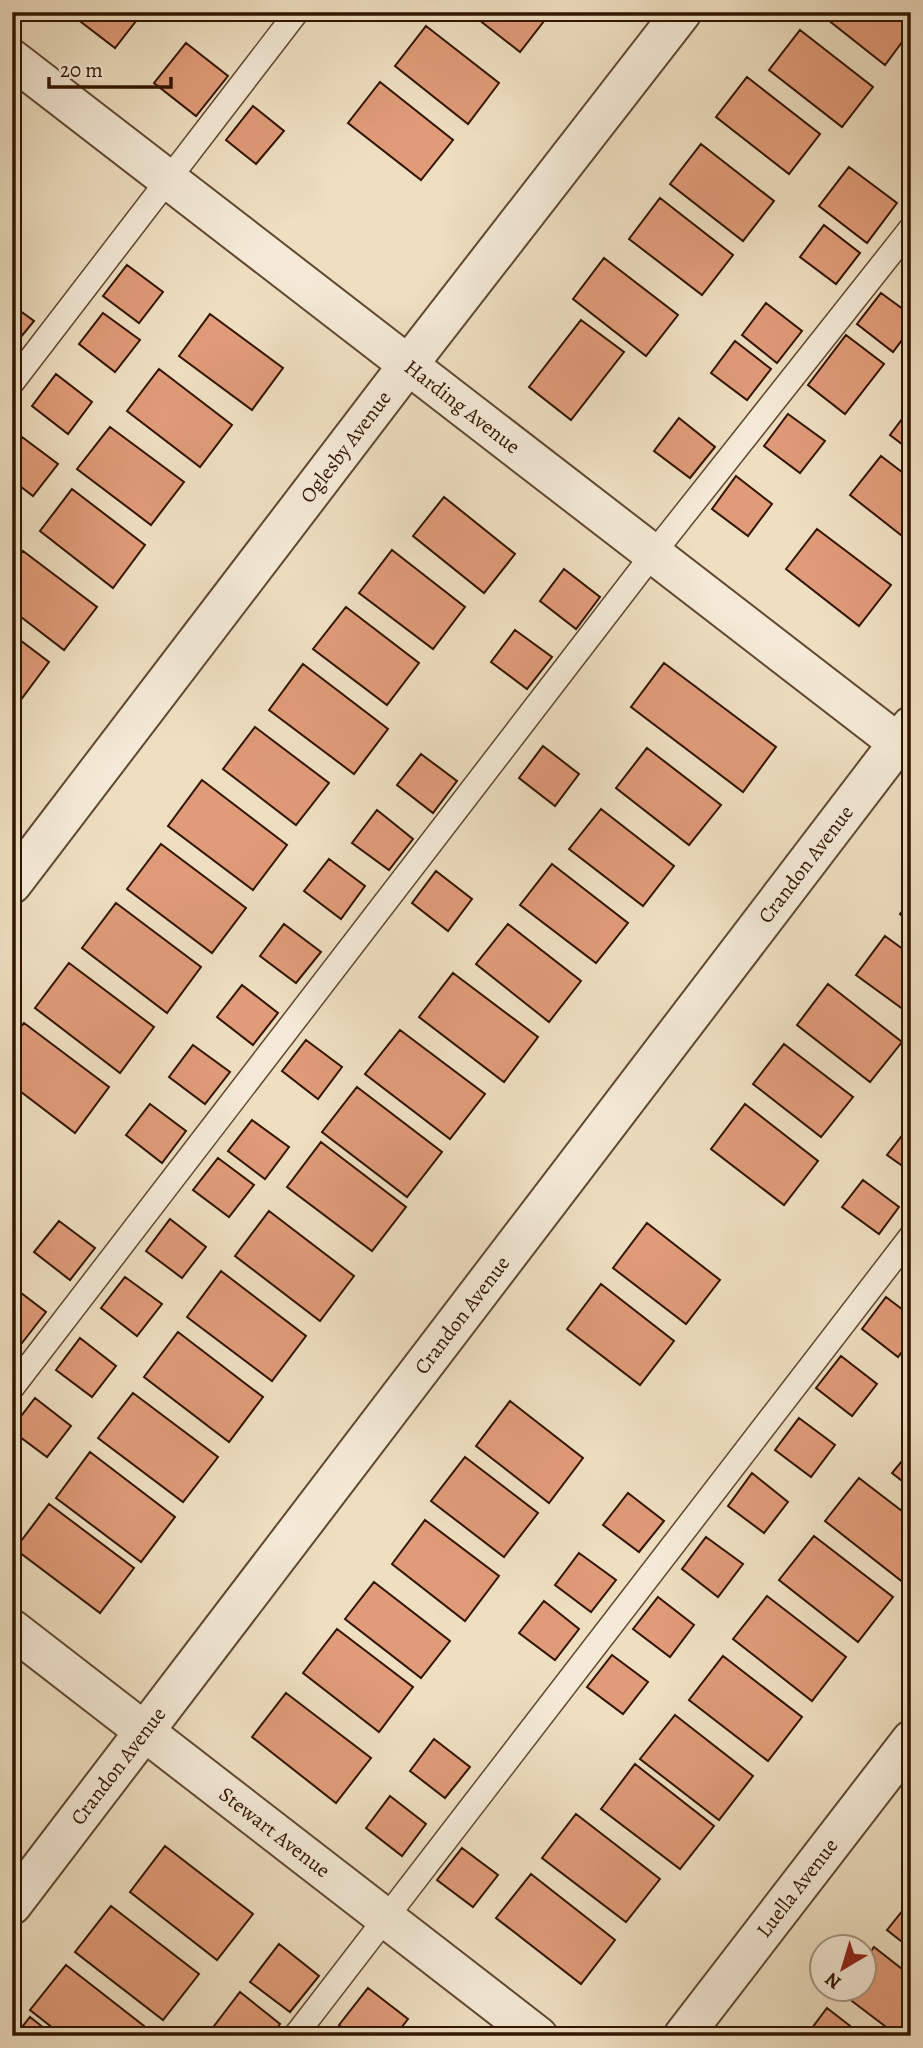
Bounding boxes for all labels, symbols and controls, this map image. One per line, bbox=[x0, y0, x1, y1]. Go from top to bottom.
scale bar bbox=[49, 46, 172, 90]
text: 20 m bbox=[60, 56, 103, 84]
street label: Harding Avenue bbox=[399, 353, 526, 460]
street label: Oglesby Avenue bbox=[294, 385, 398, 509]
street label: Crandon Avenue bbox=[752, 799, 860, 929]
street label: Crandon Avenue bbox=[408, 1250, 516, 1380]
street label: Crandon Avenue bbox=[64, 1701, 172, 1831]
street label: Stewart Avenue bbox=[213, 1780, 336, 1884]
street label: Luella Avenue bbox=[750, 1832, 844, 1943]
north arrow bbox=[808, 1932, 878, 2002]
text: N bbox=[820, 1966, 847, 1995]

